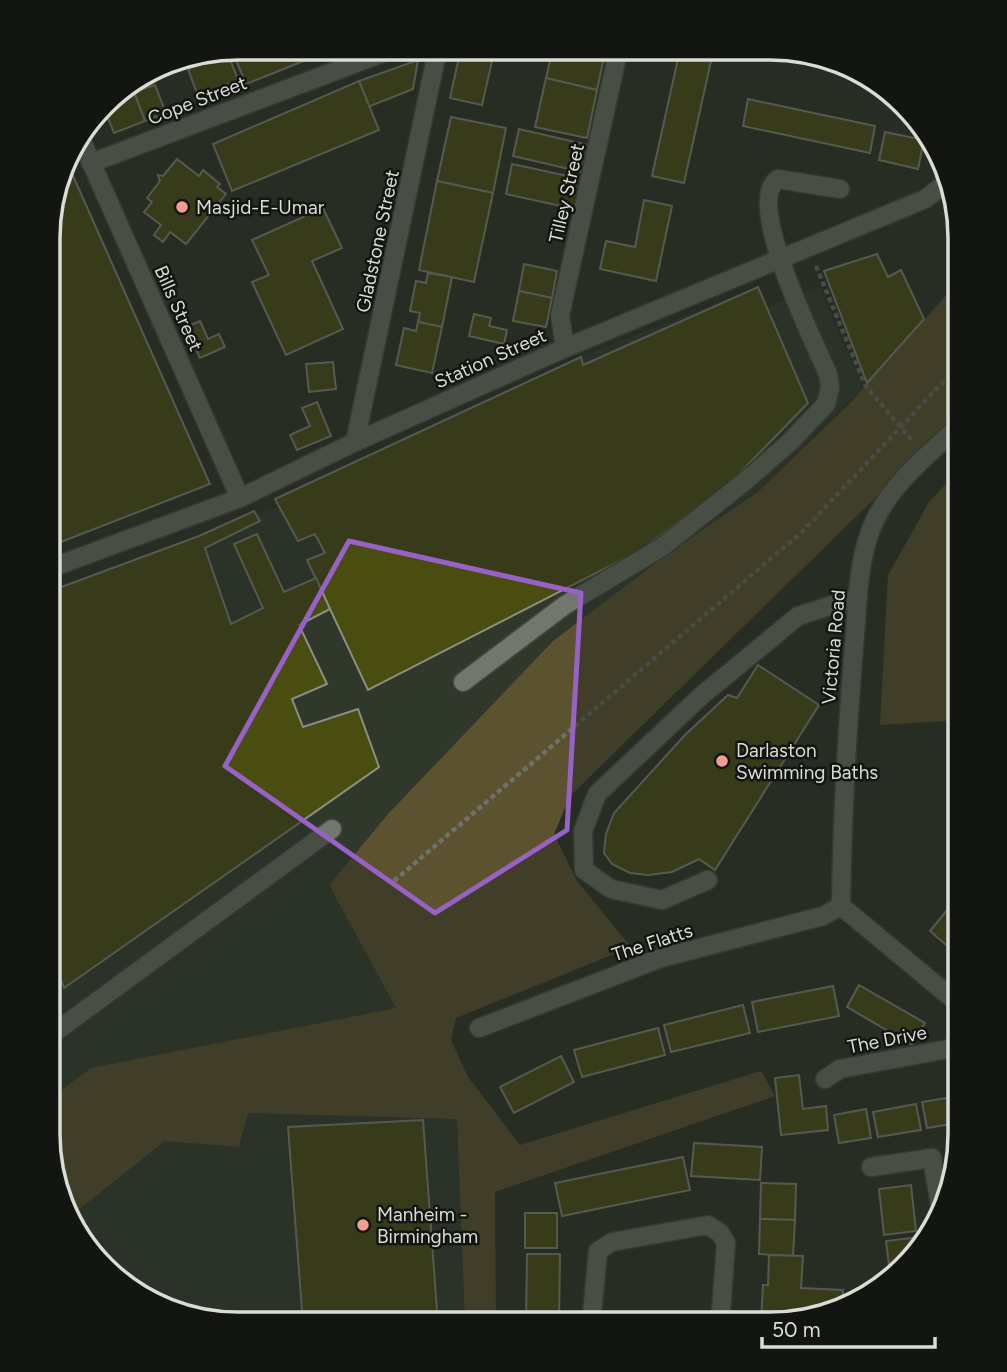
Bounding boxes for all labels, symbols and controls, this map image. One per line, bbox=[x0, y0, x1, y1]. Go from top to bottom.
street label: Cope Street bbox=[144, 71, 250, 130]
street label: Tilley Street bbox=[544, 141, 589, 245]
street label: Gladstone Street bbox=[351, 168, 404, 315]
place label: Masjid-E-Umar bbox=[196, 196, 325, 219]
marker: Masjid-E-Umar bbox=[174, 199, 190, 215]
street label: Bills Street bbox=[150, 262, 208, 355]
street label: Station Street bbox=[431, 324, 550, 393]
street label: Victoria Road bbox=[817, 589, 850, 705]
place label: Darlaston Swimming Baths bbox=[736, 739, 878, 784]
marker: Darlaston Swimming Baths bbox=[714, 753, 730, 769]
street label: The Flatts bbox=[609, 919, 696, 966]
street label: The Drive bbox=[846, 1021, 929, 1058]
place label: Manheim - Birmingham bbox=[377, 1203, 478, 1248]
marker: Manheim - Birmingham bbox=[355, 1217, 371, 1233]
scale bar bbox=[762, 1306, 935, 1350]
text: 50 m bbox=[772, 1317, 821, 1342]

